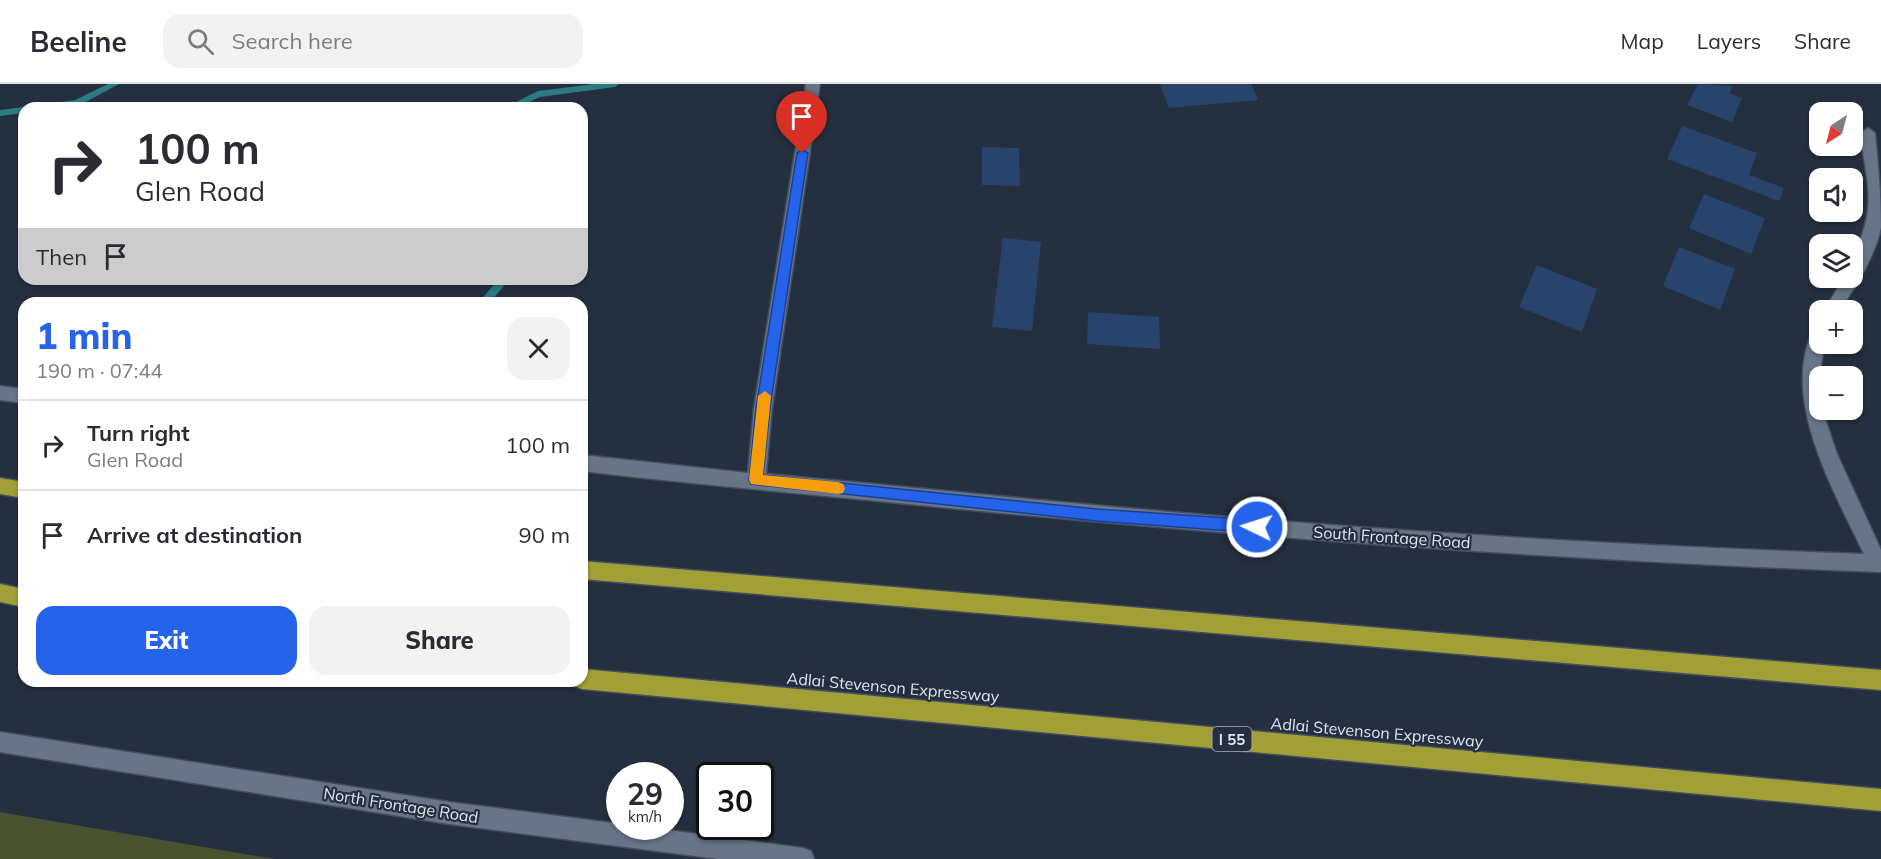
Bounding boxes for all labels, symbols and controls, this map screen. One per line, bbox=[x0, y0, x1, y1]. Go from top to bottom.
search box bbox=[163, 14, 583, 68]
text: Beeline bbox=[30, 24, 127, 59]
icon: search bbox=[184, 25, 217, 58]
text: Search here bbox=[232, 27, 353, 55]
text: Map bbox=[1621, 28, 1664, 54]
text: Layers bbox=[1697, 28, 1761, 54]
text: Share bbox=[1794, 28, 1851, 54]
pin bbox=[776, 91, 827, 153]
icon: arrive bbox=[785, 100, 818, 133]
north arrow bbox=[1809, 102, 1863, 156]
map controls bbox=[1809, 102, 1863, 420]
text: 100 m bbox=[135, 122, 260, 175]
icon: right bbox=[36, 126, 114, 204]
button: sound bbox=[1809, 168, 1863, 222]
text: Glen Road bbox=[135, 174, 265, 208]
button: layers bbox=[1809, 234, 1863, 288]
icon: arrive bbox=[99, 240, 132, 273]
text: Then bbox=[36, 243, 87, 271]
button: + bbox=[1809, 300, 1863, 354]
text: 1 min bbox=[36, 313, 132, 358]
button: close bbox=[507, 317, 570, 380]
text: 190 m · 07:44 bbox=[36, 358, 162, 383]
button: − bbox=[1809, 366, 1863, 420]
text: Turn right bbox=[87, 419, 190, 447]
icon: right bbox=[36, 429, 69, 462]
text: 100 m bbox=[505, 431, 570, 459]
text: Glen Road bbox=[87, 447, 183, 472]
position arrow bbox=[1225, 495, 1289, 559]
icon: arrive bbox=[36, 519, 69, 552]
text: Arrive at destination bbox=[87, 521, 302, 549]
text: 90 m bbox=[519, 521, 570, 549]
street label: South Frontage Road bbox=[1313, 522, 1471, 552]
button: Exit bbox=[36, 606, 297, 675]
button: Share bbox=[309, 606, 570, 675]
street label: Adlai Stevenson Expressway bbox=[786, 668, 1001, 706]
street label: Adlai Stevenson Expressway bbox=[1270, 713, 1485, 751]
road number: I 55 bbox=[1212, 727, 1252, 751]
speed limit sign: 30 bbox=[696, 762, 774, 840]
text: 29 bbox=[627, 775, 663, 813]
street label: North Frontage Road bbox=[322, 783, 480, 827]
text: km/h bbox=[628, 807, 662, 826]

